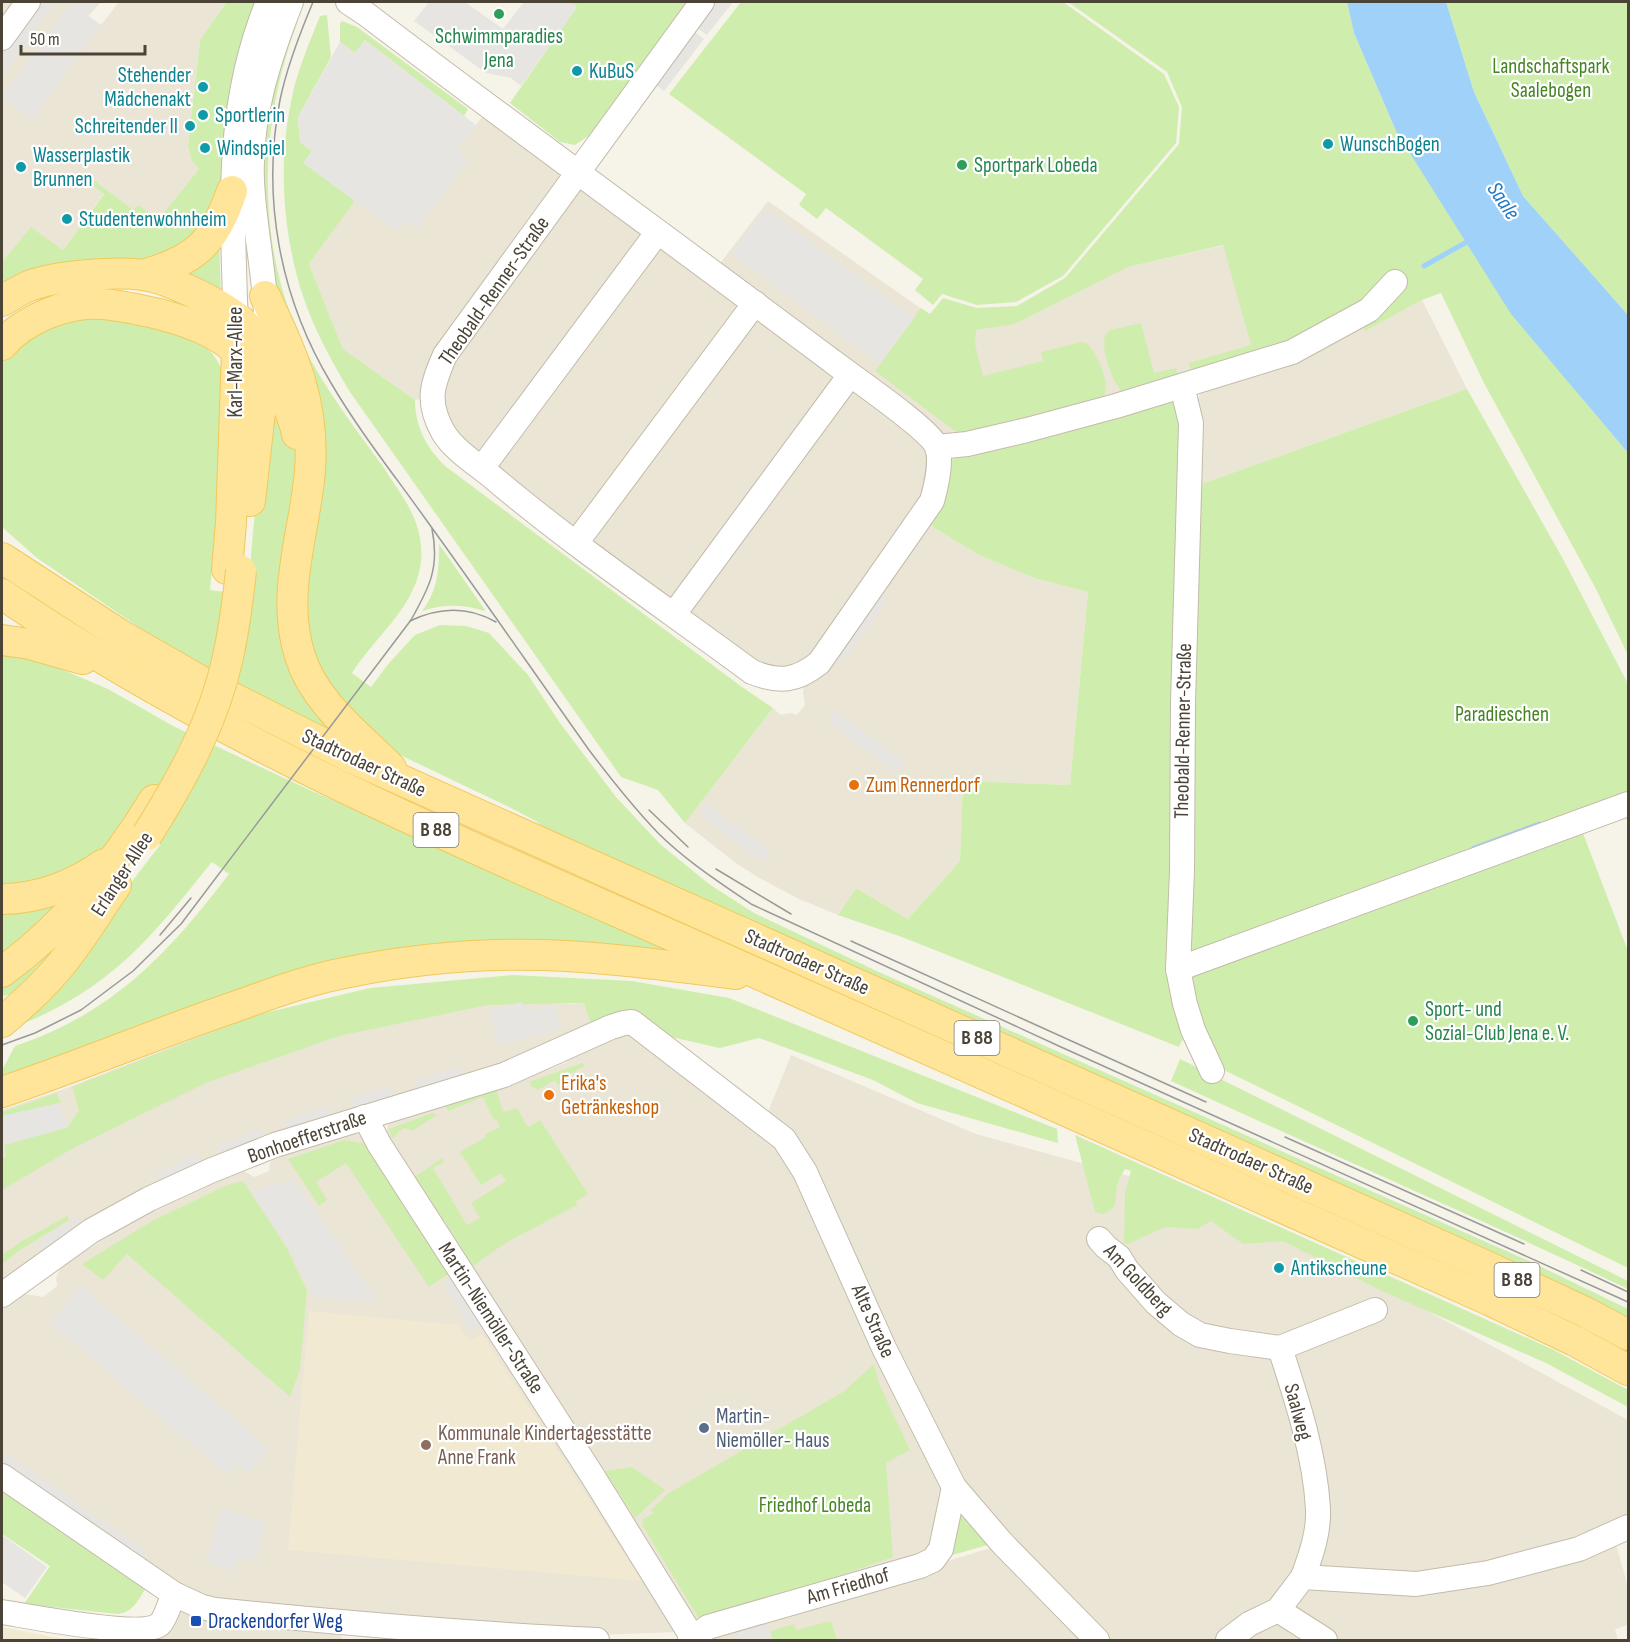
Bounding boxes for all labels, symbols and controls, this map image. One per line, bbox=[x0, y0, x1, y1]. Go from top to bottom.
marker: Schwimmparadies Jena bbox=[492, 7, 506, 21]
scale bar bbox=[21, 18, 146, 56]
place label: Schwimmparadies Jena bbox=[435, 24, 563, 73]
text: 50 m bbox=[30, 29, 60, 50]
park label: Landschaftspark Saalebogen bbox=[1492, 54, 1610, 103]
place label: KuBuS bbox=[589, 59, 634, 84]
place label: Stehender Mädchenakt bbox=[104, 63, 191, 112]
marker: KuBuS bbox=[570, 64, 584, 78]
marker: Stehender Mädchenakt bbox=[196, 80, 210, 94]
place label: Sportlerin bbox=[215, 103, 285, 128]
marker: Sportlerin bbox=[196, 108, 210, 122]
place label: Schreitender II bbox=[75, 114, 178, 139]
marker: Schreitender II bbox=[183, 119, 197, 133]
place label: WunschBogen bbox=[1340, 132, 1440, 157]
place label: Windspiel bbox=[217, 136, 285, 161]
marker: WunschBogen bbox=[1321, 137, 1335, 151]
marker: Windspiel bbox=[198, 141, 212, 155]
place label: Wasserplastik Brunnen bbox=[33, 143, 130, 192]
place label: Sportpark Lobeda bbox=[974, 153, 1097, 178]
marker: Sportpark Lobeda bbox=[955, 158, 969, 172]
marker: Wasserplastik Brunnen bbox=[14, 160, 28, 174]
water label: Saale bbox=[1481, 177, 1526, 225]
place label: Studentenwohnheim bbox=[79, 207, 226, 232]
marker: Studentenwohnheim bbox=[60, 212, 74, 226]
street label: Theobald-Renner-Straße bbox=[433, 212, 555, 370]
street label: Karl-Marx-Allee bbox=[223, 307, 248, 417]
street label: Theobald-Renner-Straße bbox=[1169, 643, 1197, 819]
park label: Paradieschen bbox=[1455, 702, 1549, 727]
street label: Stadtrodaer Straße bbox=[298, 723, 430, 803]
place label: Zum Rennerdorf bbox=[866, 773, 981, 798]
marker: Zum Rennerdorf bbox=[847, 778, 861, 792]
road number: B 88 bbox=[414, 813, 458, 847]
street label: Erlanger Allee bbox=[85, 827, 159, 921]
street label: Stadtrodaer Straße bbox=[741, 923, 873, 1001]
place label: Sport- und Sozial-Club Jena e. V. bbox=[1425, 997, 1569, 1046]
marker: Sport- und Sozial-Club Jena e. V. bbox=[1406, 1014, 1420, 1028]
road number: B 88 bbox=[954, 1021, 1000, 1055]
place label: Erika's Getränkeshop bbox=[561, 1071, 659, 1120]
marker: Erika's Getränkeshop bbox=[542, 1088, 556, 1102]
street label: Bonhoefferstraße bbox=[244, 1105, 370, 1169]
street label: Stadtrodaer Straße bbox=[1185, 1122, 1317, 1200]
street label: Martin-Niemöller-Straße bbox=[433, 1238, 549, 1398]
street label: Am Goldberg bbox=[1098, 1238, 1178, 1321]
place label: Antikscheune bbox=[1290, 1256, 1387, 1281]
marker: Antikscheune bbox=[1272, 1261, 1286, 1275]
road number: B 88 bbox=[1494, 1263, 1540, 1297]
street label: Alte Straße bbox=[845, 1280, 900, 1362]
street label: Saalweg bbox=[1278, 1381, 1318, 1443]
place label: Martin- Niemöller- Haus bbox=[716, 1404, 830, 1453]
place label: Kommunale Kindertagesstätte Anne Frank bbox=[437, 1421, 652, 1470]
marker: Martin- Niemöller- Haus bbox=[697, 1421, 711, 1435]
marker: Kommunale Kindertagesstätte Anne Frank bbox=[419, 1438, 433, 1452]
park label: Friedhof Lobeda bbox=[759, 1493, 871, 1518]
street label: Am Friedhof bbox=[803, 1562, 893, 1610]
place label: Drackendorfer Weg bbox=[208, 1609, 343, 1634]
marker: Drackendorfer Weg bbox=[189, 1614, 203, 1628]

